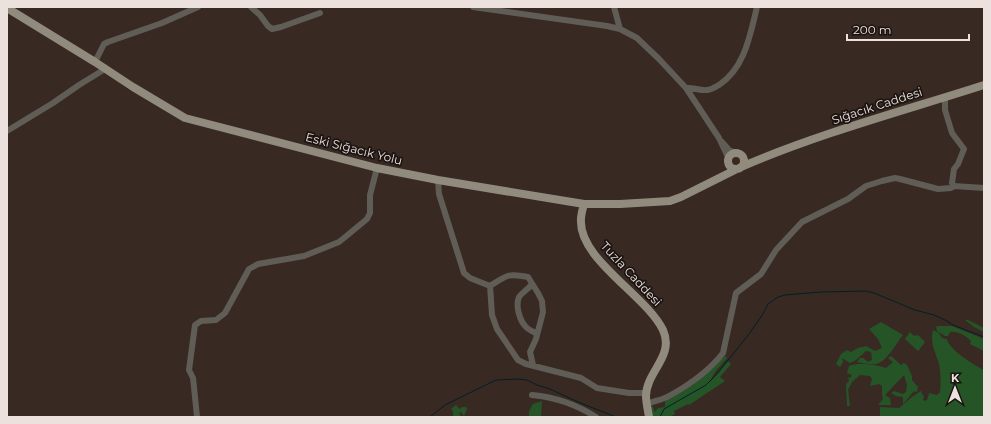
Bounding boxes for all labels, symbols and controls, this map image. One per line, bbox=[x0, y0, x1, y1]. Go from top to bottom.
scale bar bbox=[847, 16, 969, 42]
text: 200 m bbox=[853, 22, 892, 37]
street label: Sığacık Caddesi bbox=[830, 84, 924, 127]
street label: Eski Sığacık Yolu bbox=[304, 129, 404, 168]
street label: Tuzla Caddesi bbox=[598, 238, 665, 309]
north arrow bbox=[935, 368, 975, 408]
text: K bbox=[951, 371, 960, 385]

